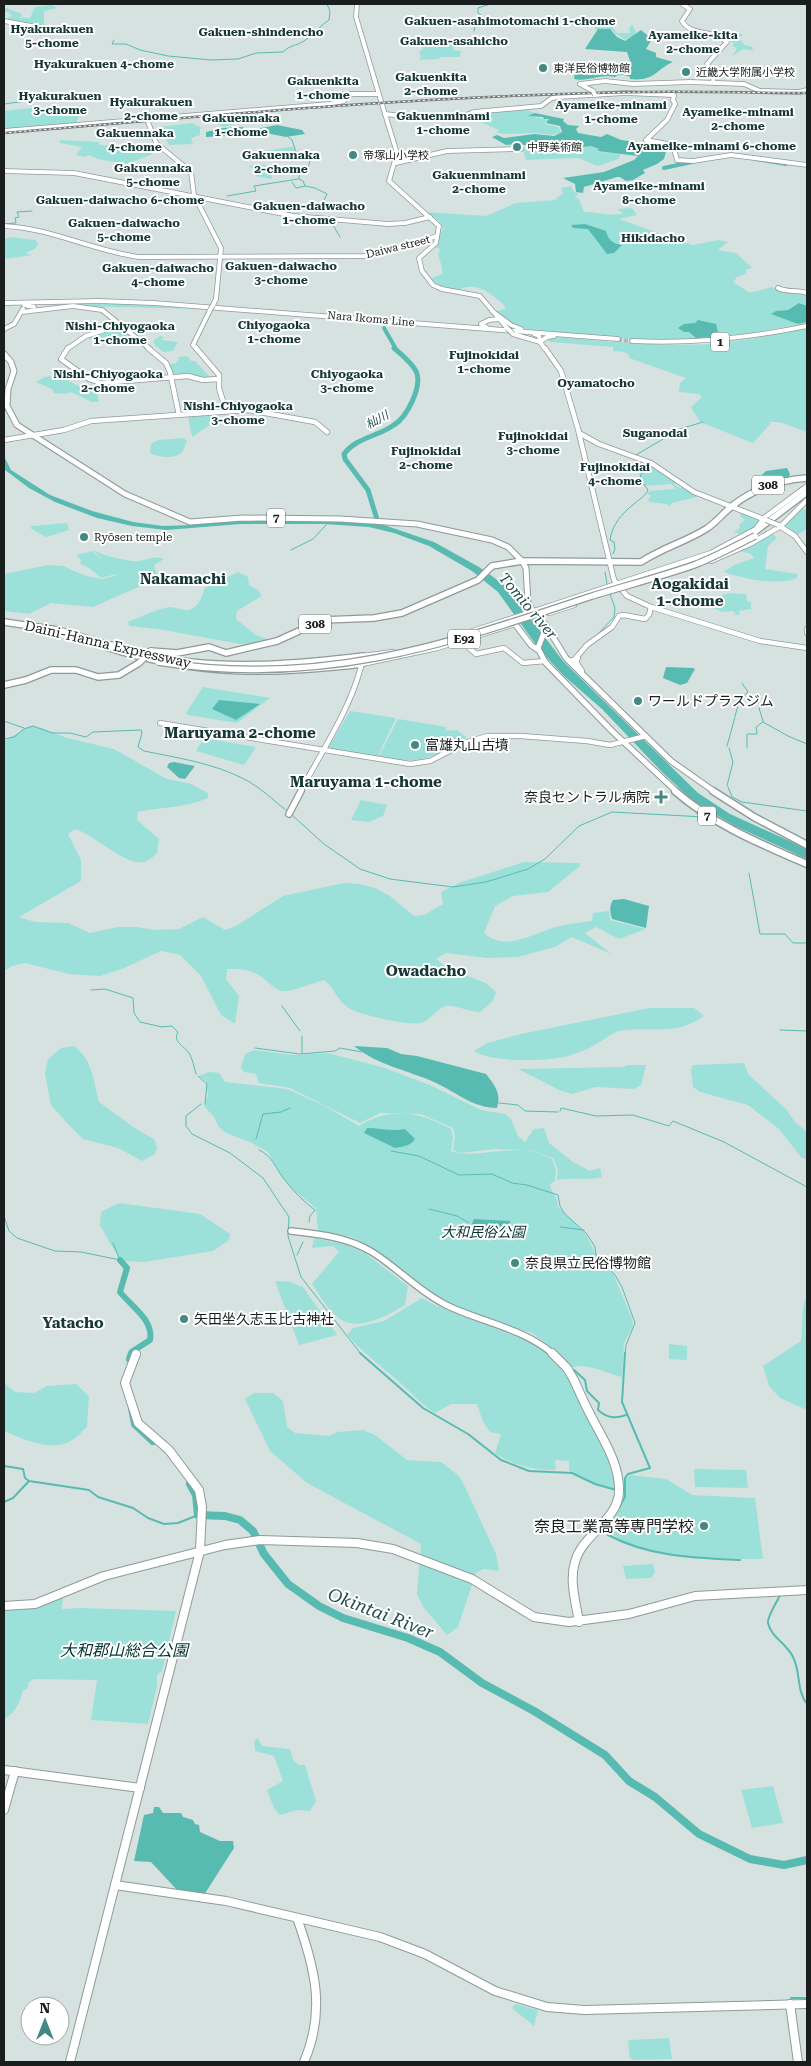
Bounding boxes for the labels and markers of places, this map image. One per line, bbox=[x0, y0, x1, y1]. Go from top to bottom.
marker: 東洋民俗博物館 bbox=[537, 62, 549, 74]
place label: 東洋民俗博物館 bbox=[553, 62, 630, 75]
marker: 近畿大学附属小学校 bbox=[680, 66, 692, 78]
place label: 近畿大学附属小学校 bbox=[696, 66, 795, 79]
marker: 中野美術館 bbox=[511, 141, 523, 153]
place label: 中野美術館 bbox=[527, 141, 582, 154]
marker: 帝塚山小学校 bbox=[347, 149, 359, 161]
place label: 帝塚山小学校 bbox=[363, 149, 429, 162]
marker: Ryōsen temple bbox=[78, 531, 90, 543]
place label: Ryōsen temple bbox=[94, 531, 172, 544]
place label: ワールドプラスジム bbox=[648, 693, 774, 709]
marker: ワールドプラスジム bbox=[632, 695, 644, 707]
place label: 富雄丸山古墳 bbox=[425, 737, 509, 753]
marker: 富雄丸山古墳 bbox=[409, 739, 421, 751]
place label: 奈良セントラル病院 bbox=[524, 789, 650, 805]
marker: 奈良セントラル病院 bbox=[654, 790, 668, 804]
place label: 奈良県立民俗博物館 bbox=[525, 1255, 651, 1271]
marker: 奈良県立民俗博物館 bbox=[509, 1257, 521, 1269]
place label: 矢田坐久志玉比古神社 bbox=[194, 1311, 334, 1327]
marker: 矢田坐久志玉比古神社 bbox=[178, 1313, 190, 1325]
place label: 奈良工業高等専門学校 bbox=[534, 1517, 694, 1536]
marker: 奈良工業高等専門学校 bbox=[698, 1520, 710, 1532]

